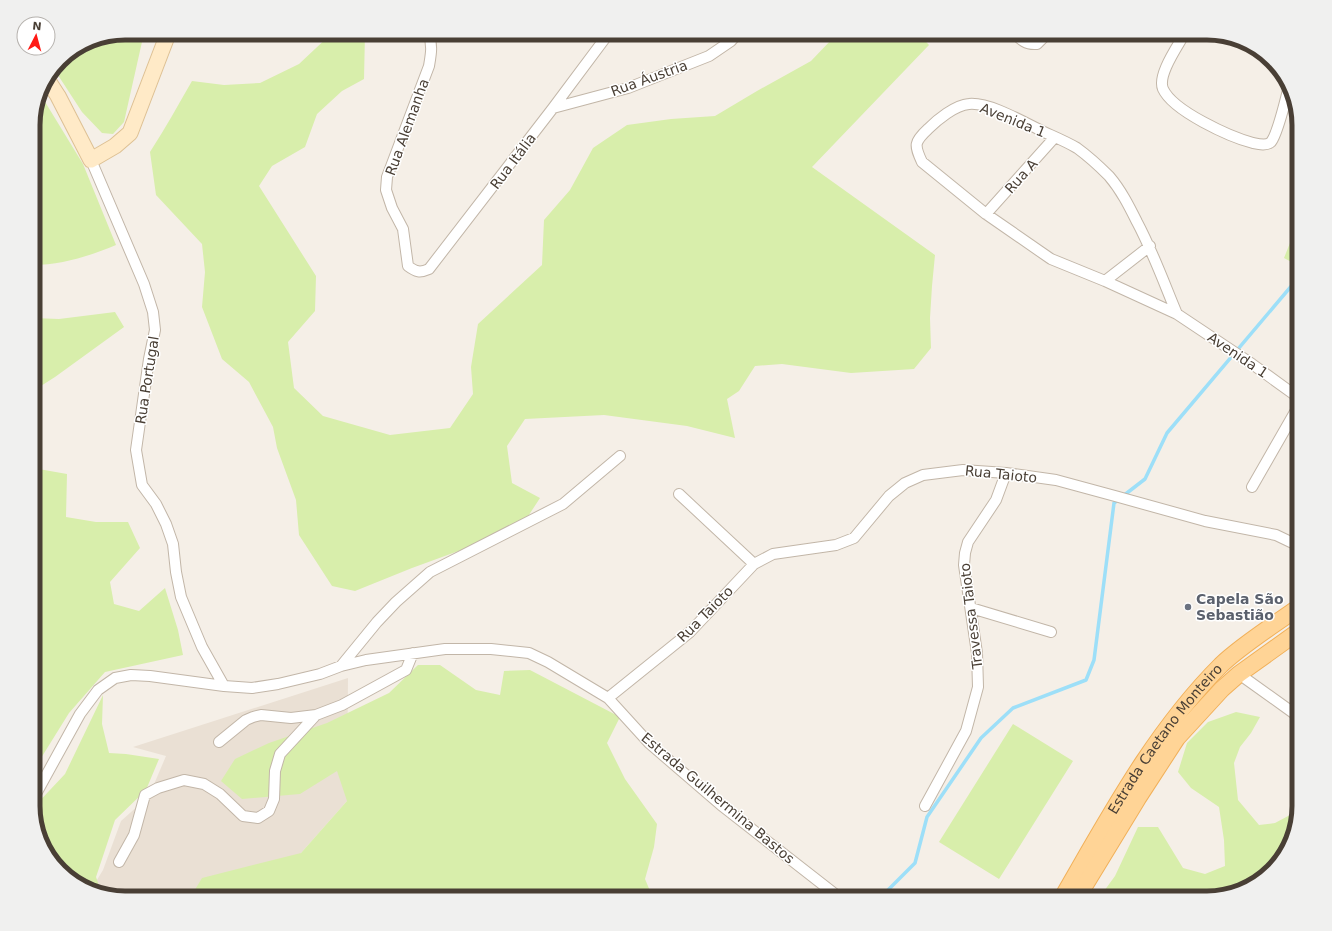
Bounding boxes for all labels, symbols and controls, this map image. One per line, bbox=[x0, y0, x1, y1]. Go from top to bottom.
north arrow bbox=[16, 16, 56, 56]
text: N bbox=[32, 20, 42, 33]
street label: Rua Áustria bbox=[608, 57, 690, 99]
street label: Rua Alemanha bbox=[382, 77, 432, 177]
street label: Avenida 1 bbox=[978, 100, 1048, 140]
street label: Rua Itália bbox=[487, 130, 539, 192]
street label: Rua A bbox=[1001, 155, 1041, 196]
street label: Avenida 1 bbox=[1205, 329, 1271, 381]
street label: Rua Portugal bbox=[132, 335, 162, 425]
street label: Rua Taioto bbox=[964, 462, 1038, 486]
street label: Travessa Taioto bbox=[957, 562, 986, 671]
street label: Rua Taioto bbox=[674, 583, 736, 645]
place label: Capela São Sebastião bbox=[1196, 591, 1284, 623]
marker: Capela São Sebastião bbox=[1183, 602, 1193, 612]
street label: Estrada Caetano Monteiro bbox=[1105, 661, 1226, 817]
street label: Estrada Guilhermina Bastos bbox=[638, 729, 798, 867]

